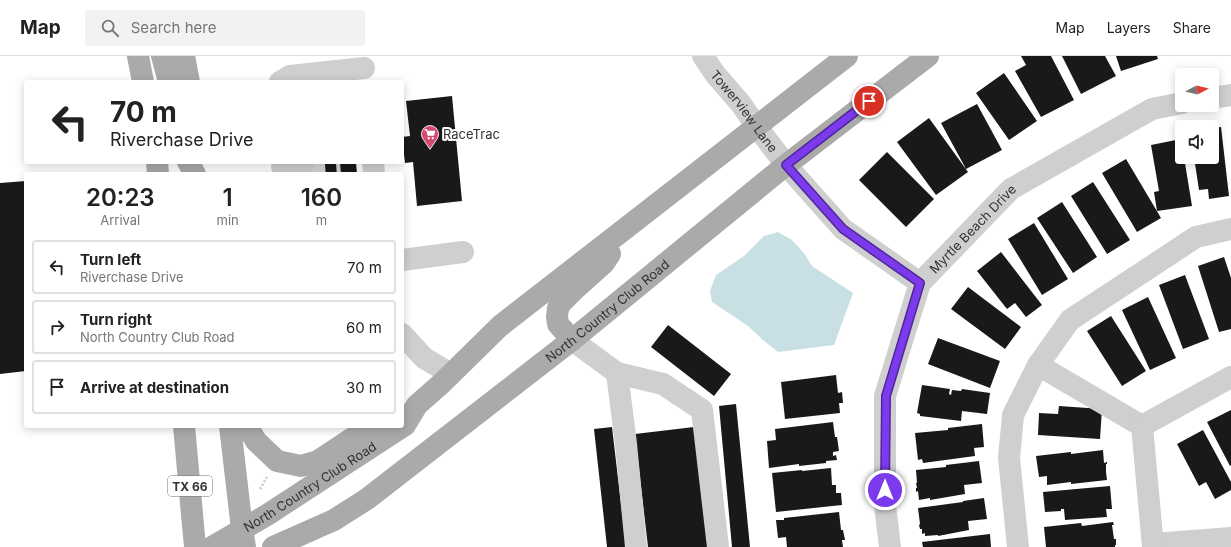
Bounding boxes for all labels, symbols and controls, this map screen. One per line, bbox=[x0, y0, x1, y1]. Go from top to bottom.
search box bbox=[85, 10, 365, 46]
text: Map bbox=[20, 16, 61, 39]
icon: search bbox=[99, 17, 121, 39]
text: Search here bbox=[131, 18, 216, 37]
text: Map bbox=[1056, 19, 1085, 36]
text: Layers bbox=[1107, 19, 1151, 36]
text: Share bbox=[1173, 19, 1211, 36]
street label: Towerview Lane bbox=[707, 67, 781, 155]
north arrow bbox=[1175, 68, 1219, 112]
map controls bbox=[1175, 68, 1219, 164]
pin bbox=[852, 84, 886, 118]
icon: arrive bbox=[858, 90, 880, 112]
text: 70 m bbox=[110, 95, 177, 129]
icon: left bbox=[44, 96, 96, 148]
button: sound bbox=[1175, 120, 1219, 164]
supermarket icon: RaceTrac bbox=[420, 124, 440, 149]
place label: RaceTrac bbox=[443, 126, 500, 142]
text: Riverchase Drive bbox=[110, 129, 253, 150]
street label: Myrtle Beach Drive bbox=[926, 181, 1019, 277]
text: 20:23 bbox=[86, 183, 155, 212]
text: 1 bbox=[223, 183, 233, 212]
text: 160 bbox=[301, 183, 342, 212]
text: Arrival bbox=[100, 212, 140, 228]
text: min bbox=[217, 212, 239, 228]
text: m bbox=[316, 212, 327, 228]
text: Turn left bbox=[80, 250, 141, 269]
icon: left bbox=[46, 256, 68, 278]
street label: North Country Club Road bbox=[542, 256, 672, 366]
text: 70 m bbox=[347, 258, 382, 277]
text: Riverchase Drive bbox=[80, 269, 184, 285]
text: Turn right bbox=[80, 310, 152, 329]
icon: right bbox=[46, 316, 68, 338]
text: 60 m bbox=[346, 318, 382, 337]
text: North Country Club Road bbox=[80, 329, 235, 345]
icon: arrive bbox=[46, 376, 68, 398]
text: Arrive at destination bbox=[80, 378, 229, 397]
text: 30 m bbox=[346, 378, 382, 397]
street label: North Country Club Road bbox=[241, 438, 379, 535]
position arrow bbox=[864, 469, 906, 511]
road number: TX 66 bbox=[168, 476, 212, 496]

